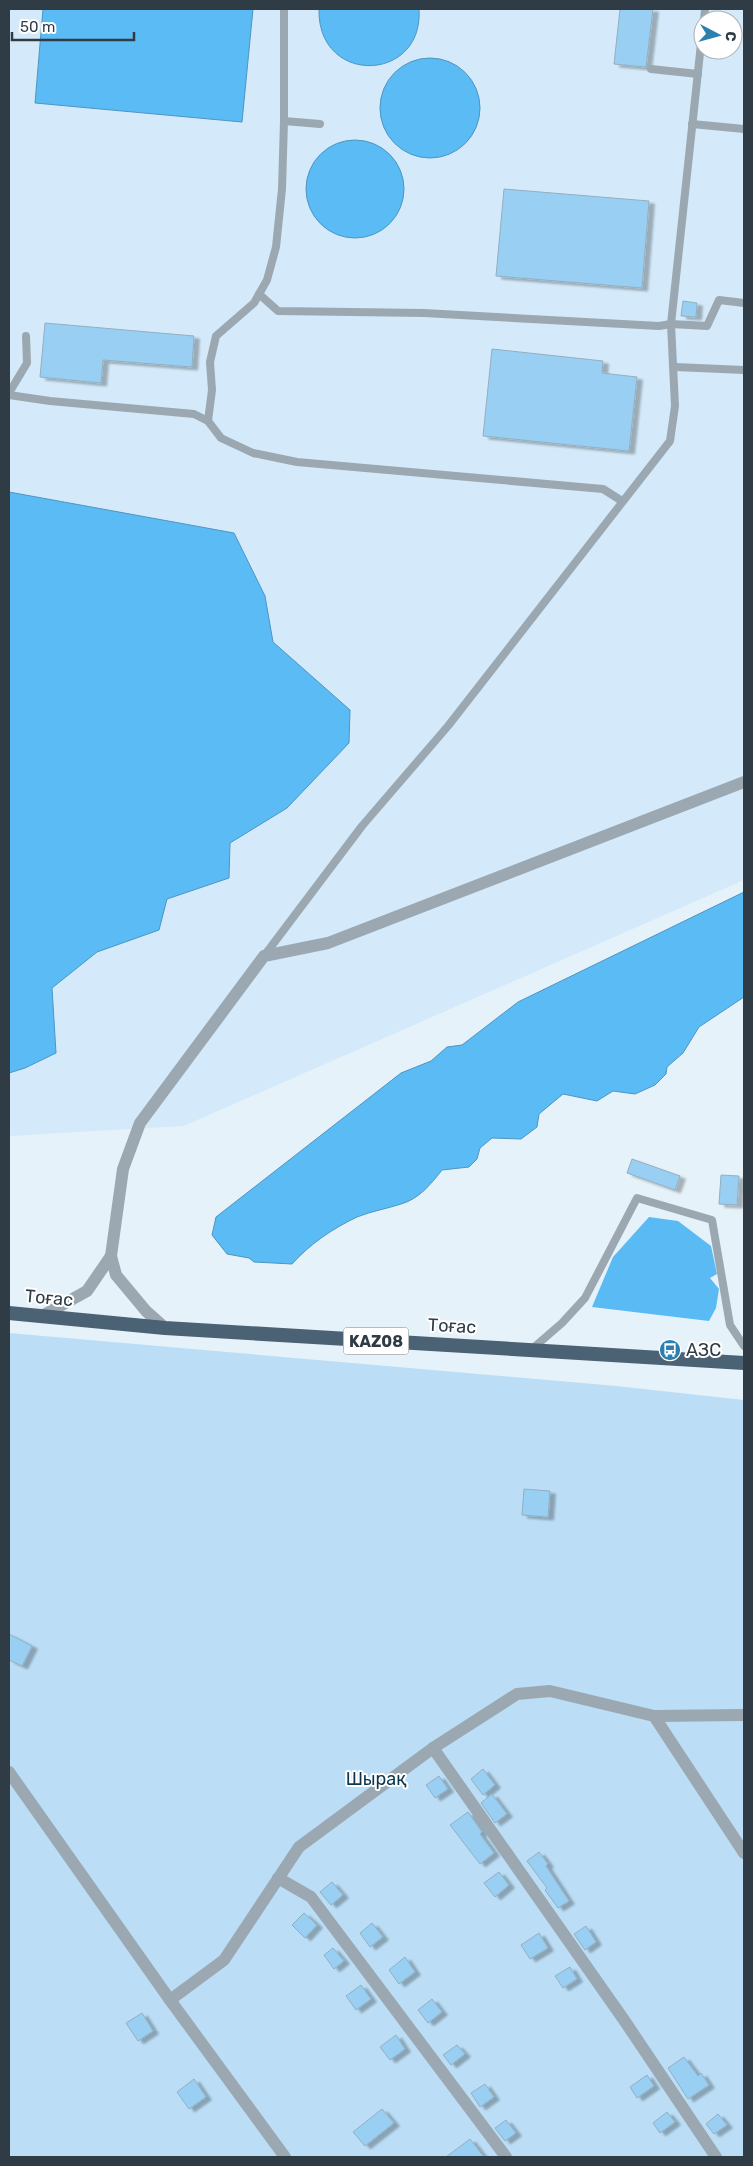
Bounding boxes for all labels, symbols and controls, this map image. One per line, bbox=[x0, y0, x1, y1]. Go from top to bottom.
scale bar bbox=[12, 10, 135, 42]
north arrow bbox=[693, 10, 743, 60]
text: 50 m bbox=[20, 18, 55, 36]
text: С bbox=[721, 31, 739, 42]
street label: Тоғас bbox=[24, 1285, 74, 1311]
street label: Тоғас bbox=[427, 1314, 477, 1338]
road number: KAZ08 bbox=[344, 1328, 408, 1354]
bus stop icon: АЗС bbox=[658, 1338, 682, 1362]
place label: АЗС bbox=[686, 1339, 721, 1361]
park label: Шырақ bbox=[346, 1768, 407, 1790]

